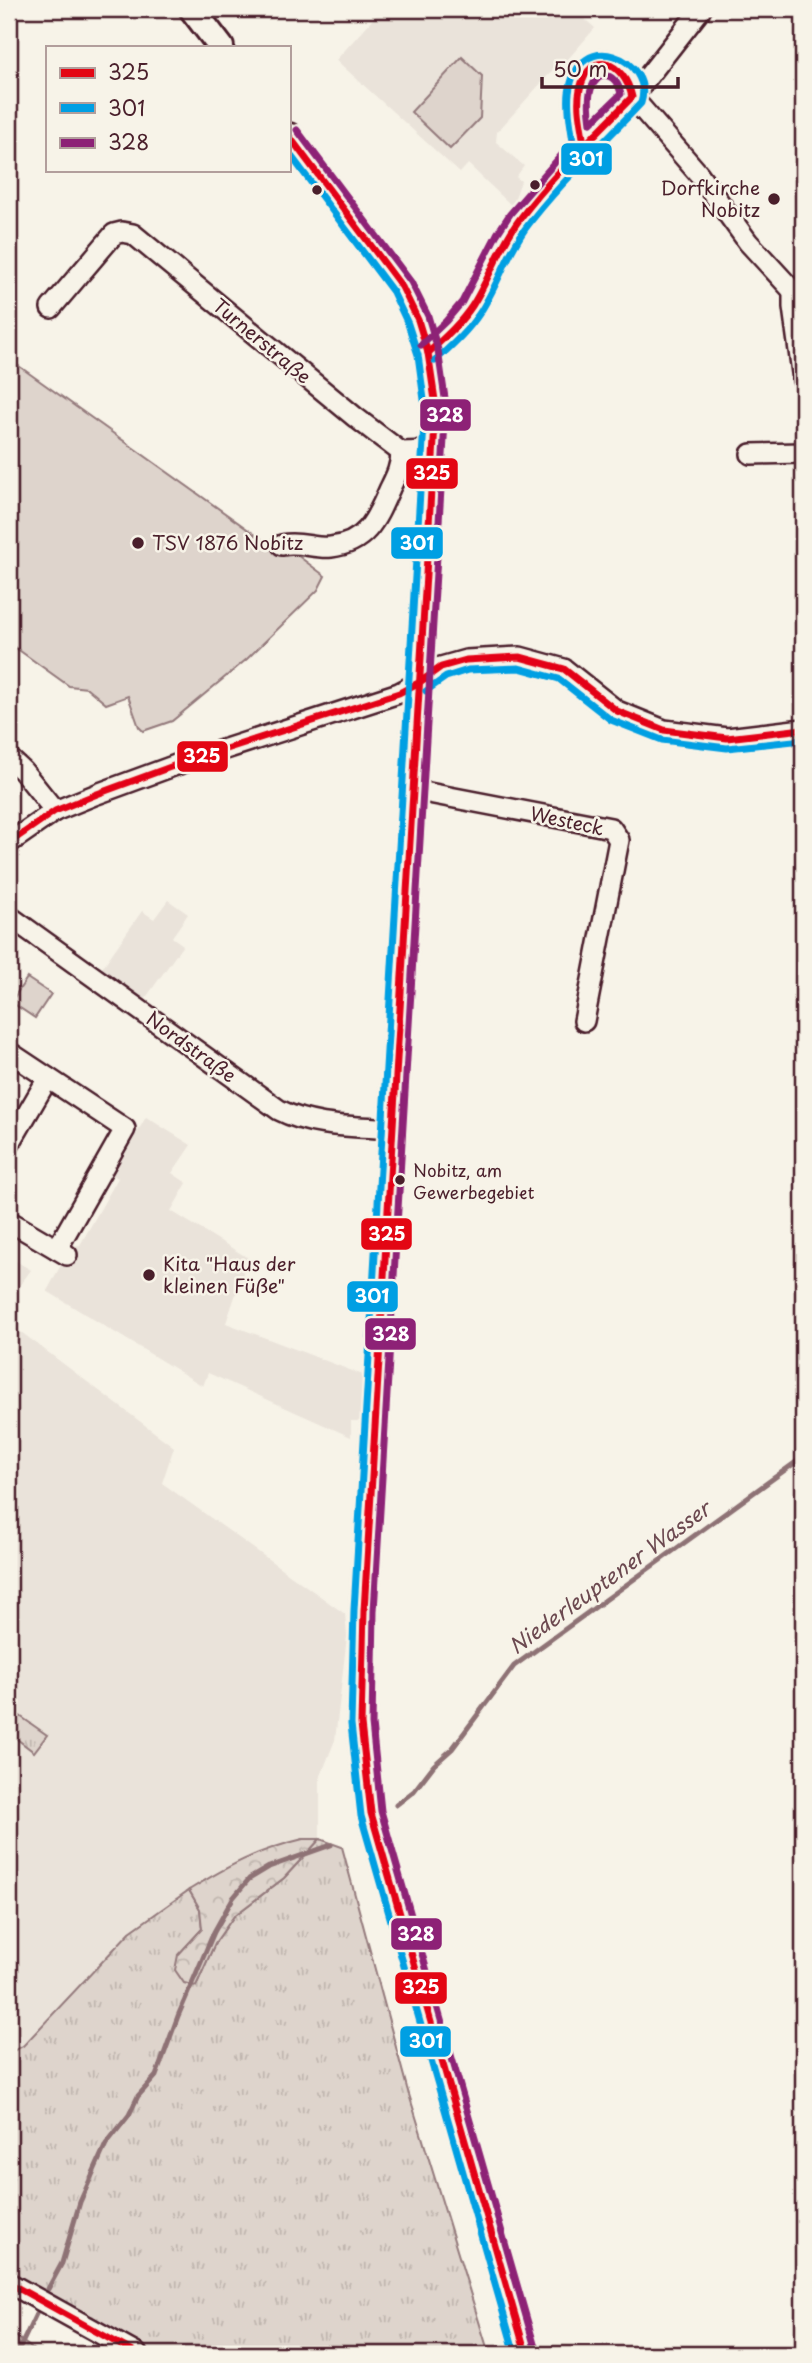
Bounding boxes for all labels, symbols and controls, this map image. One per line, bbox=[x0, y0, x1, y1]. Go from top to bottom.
legend bbox=[46, 46, 290, 172]
scale bar bbox=[542, 46, 679, 90]
text: 50 m bbox=[553, 52, 607, 84]
text: 325 bbox=[108, 55, 149, 87]
text: 301 bbox=[108, 91, 145, 123]
text: 328 bbox=[108, 125, 149, 157]
line badge: 301 bbox=[560, 142, 613, 176]
text: 301 bbox=[569, 144, 603, 172]
place label: Dorfkirche Nobitz bbox=[660, 173, 760, 223]
unlabelled marker bbox=[528, 178, 542, 192]
unlabelled marker bbox=[310, 183, 324, 197]
marker: Dorfkirche Nobitz bbox=[766, 191, 782, 207]
street label: Turnerstraße bbox=[208, 291, 318, 390]
line badge: 328 bbox=[419, 398, 472, 432]
text: 328 bbox=[426, 400, 464, 428]
line badge: 325 bbox=[405, 457, 459, 490]
text: 325 bbox=[413, 458, 451, 486]
line badge: 301 bbox=[390, 526, 444, 560]
place label: TSV 1876 Nobitz bbox=[152, 528, 303, 556]
text: 301 bbox=[400, 528, 434, 556]
marker: TSV 1876 Nobitz bbox=[130, 535, 146, 551]
line badge: 325 bbox=[176, 740, 229, 773]
text: 325 bbox=[183, 741, 221, 769]
street label: Westeck bbox=[528, 799, 607, 842]
street label: Nordstraße bbox=[141, 1004, 243, 1089]
place label: Nobitz, am Gewerbegebiet bbox=[413, 1157, 534, 1205]
marker: Nobitz, am Gewerbegebiet bbox=[393, 1173, 407, 1187]
line badge: 325 bbox=[360, 1217, 413, 1251]
text: 325 bbox=[368, 1219, 406, 1247]
place label: Kita "Haus der kleinen Füße" bbox=[163, 1249, 296, 1299]
marker: Kita "Haus der kleinen Füße" bbox=[141, 1267, 157, 1283]
line badge: 301 bbox=[346, 1280, 399, 1313]
text: 301 bbox=[355, 1281, 389, 1309]
line badge: 328 bbox=[364, 1317, 417, 1351]
text: 328 bbox=[372, 1319, 410, 1347]
water label: Niederleuptener Wasser bbox=[501, 1490, 719, 1661]
line badge: 328 bbox=[390, 1917, 443, 1951]
text: 328 bbox=[397, 1919, 435, 1947]
line badge: 325 bbox=[394, 1971, 448, 2005]
text: 325 bbox=[402, 1972, 440, 2000]
line badge: 301 bbox=[399, 2025, 452, 2058]
text: 301 bbox=[409, 2026, 443, 2054]

